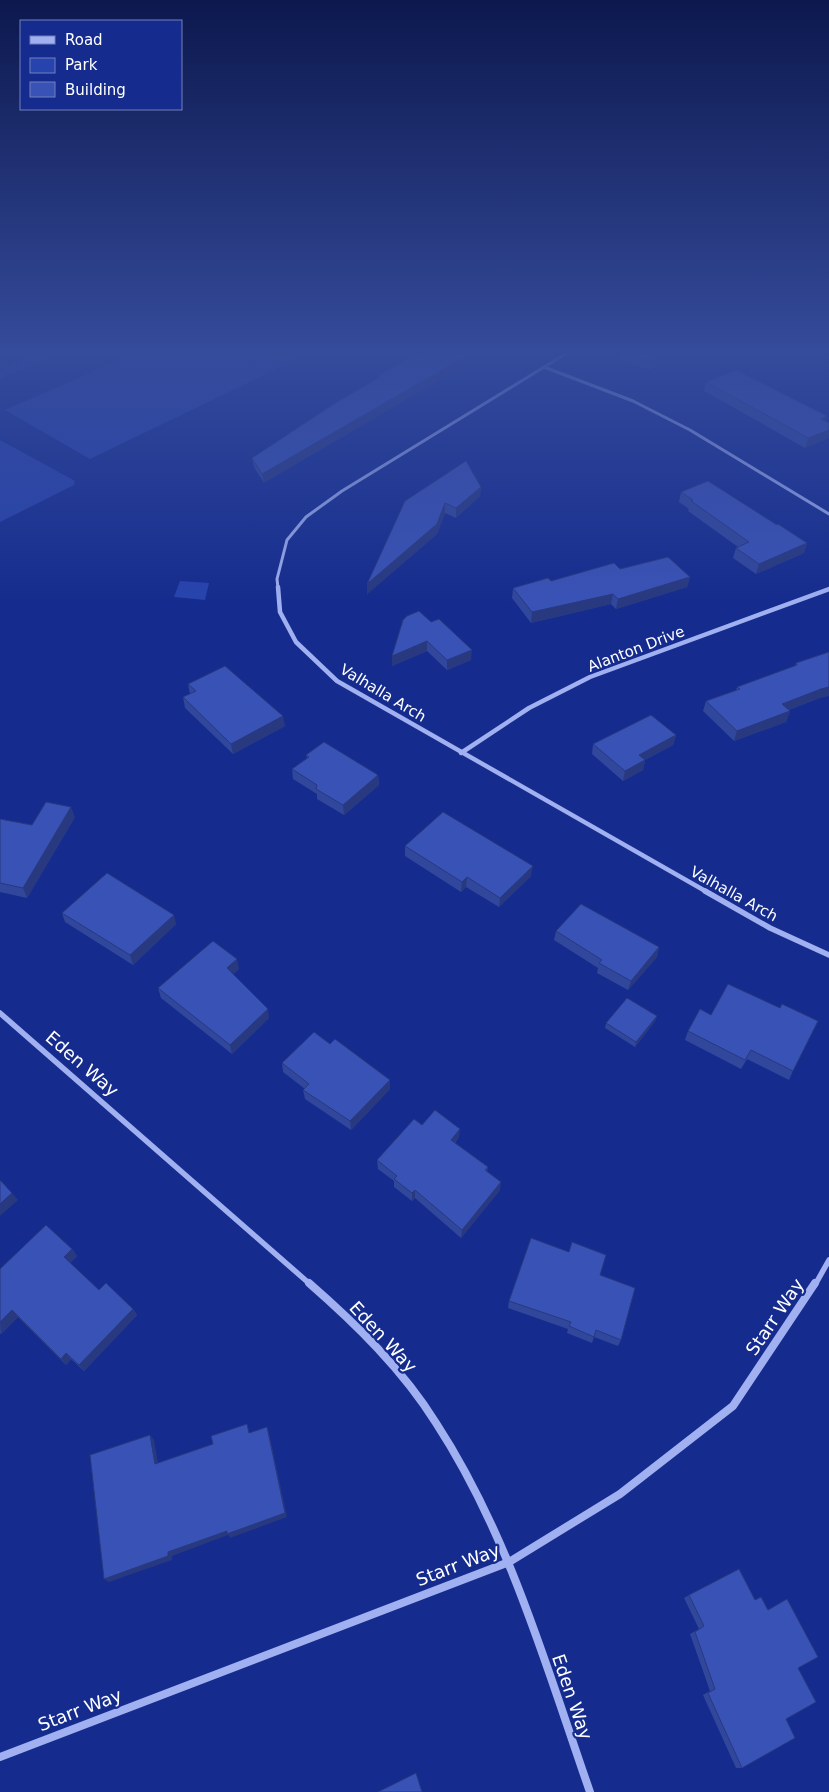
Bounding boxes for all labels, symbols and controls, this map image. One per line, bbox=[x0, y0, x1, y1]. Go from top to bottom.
legend bbox=[20, 20, 182, 110]
text: Road bbox=[65, 31, 103, 49]
text: Park bbox=[65, 56, 98, 74]
text: Building bbox=[65, 81, 126, 99]
street label: Alanton Drive bbox=[585, 622, 687, 676]
street label: Valhalla Arch bbox=[337, 660, 429, 726]
street label: Valhalla Arch bbox=[687, 863, 781, 925]
street label: Eden Way bbox=[42, 1026, 123, 1101]
street label: Starr Way bbox=[741, 1274, 808, 1359]
street label: Eden Way bbox=[345, 1297, 422, 1377]
street label: Starr Way bbox=[413, 1539, 503, 1590]
street label: Eden Way bbox=[548, 1651, 597, 1743]
street label: Starr Way bbox=[35, 1684, 125, 1735]

